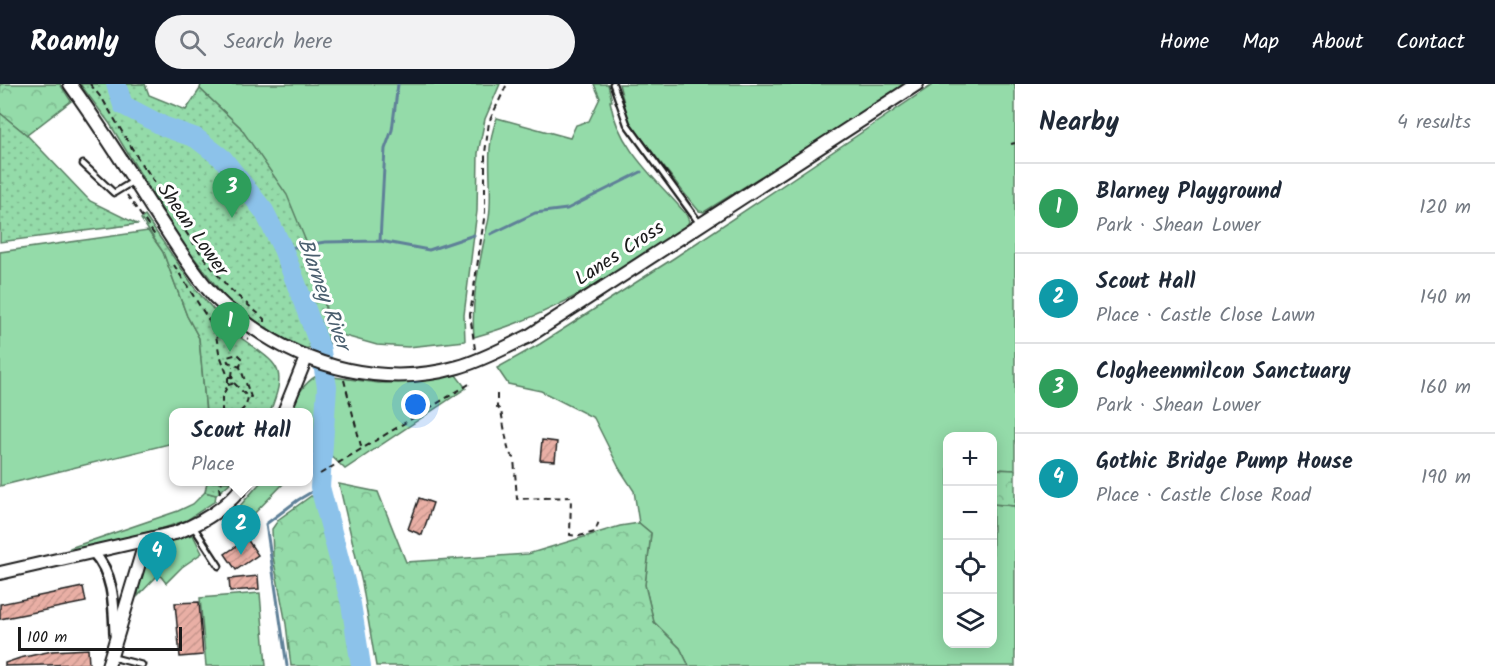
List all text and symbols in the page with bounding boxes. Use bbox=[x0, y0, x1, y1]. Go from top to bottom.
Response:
search box bbox=[155, 15, 575, 69]
text: Roamly bbox=[30, 20, 119, 65]
text: Search here bbox=[224, 25, 332, 60]
icon: search bbox=[176, 26, 209, 59]
text: Home bbox=[1160, 26, 1209, 59]
text: Map bbox=[1242, 26, 1279, 59]
text: About bbox=[1312, 26, 1363, 59]
text: Contact bbox=[1396, 26, 1465, 59]
text: Nearby bbox=[1039, 102, 1119, 144]
text: 4 results bbox=[1397, 107, 1471, 139]
pin: 3 bbox=[212, 168, 252, 218]
text: Blarney Playground bbox=[1096, 175, 1282, 210]
street label: Shean Lower bbox=[148, 177, 237, 284]
text: 1 bbox=[1055, 192, 1062, 224]
text: 120 m bbox=[1419, 192, 1471, 224]
text: Park · Shean Lower bbox=[1096, 210, 1260, 242]
street label: Lanes Cross bbox=[569, 213, 672, 295]
water label: Blarney River bbox=[288, 233, 360, 358]
text: Scout Hall bbox=[1096, 265, 1195, 300]
text: 2 bbox=[1053, 282, 1064, 314]
text: 140 m bbox=[1420, 282, 1471, 314]
text: Place · Castle Close Lawn bbox=[1096, 300, 1315, 332]
pin: 1 bbox=[210, 302, 250, 352]
text: Clogheenmilcon Sanctuary bbox=[1096, 355, 1351, 390]
text: 3 bbox=[1053, 372, 1064, 404]
text: 160 m bbox=[1420, 372, 1471, 404]
your location bbox=[401, 390, 430, 419]
text: Park · Shean Lower bbox=[1096, 390, 1260, 422]
popup bbox=[169, 408, 313, 486]
text: Scout Hall bbox=[191, 414, 291, 449]
map controls bbox=[943, 432, 997, 648]
button: + bbox=[943, 432, 997, 486]
text: Gothic Bridge Pump House bbox=[1096, 445, 1353, 480]
text: Place bbox=[191, 449, 234, 481]
text: 4 bbox=[1053, 462, 1064, 494]
text: 190 m bbox=[1421, 462, 1471, 494]
text: Place · Castle Close Road bbox=[1096, 480, 1311, 512]
button: − bbox=[943, 486, 997, 540]
pin: 2 bbox=[222, 506, 260, 555]
pin: 4 bbox=[138, 532, 176, 582]
button: locate bbox=[943, 540, 997, 594]
button: layers bbox=[943, 594, 997, 648]
scale bar bbox=[18, 624, 182, 652]
text: 100 m bbox=[27, 625, 67, 650]

